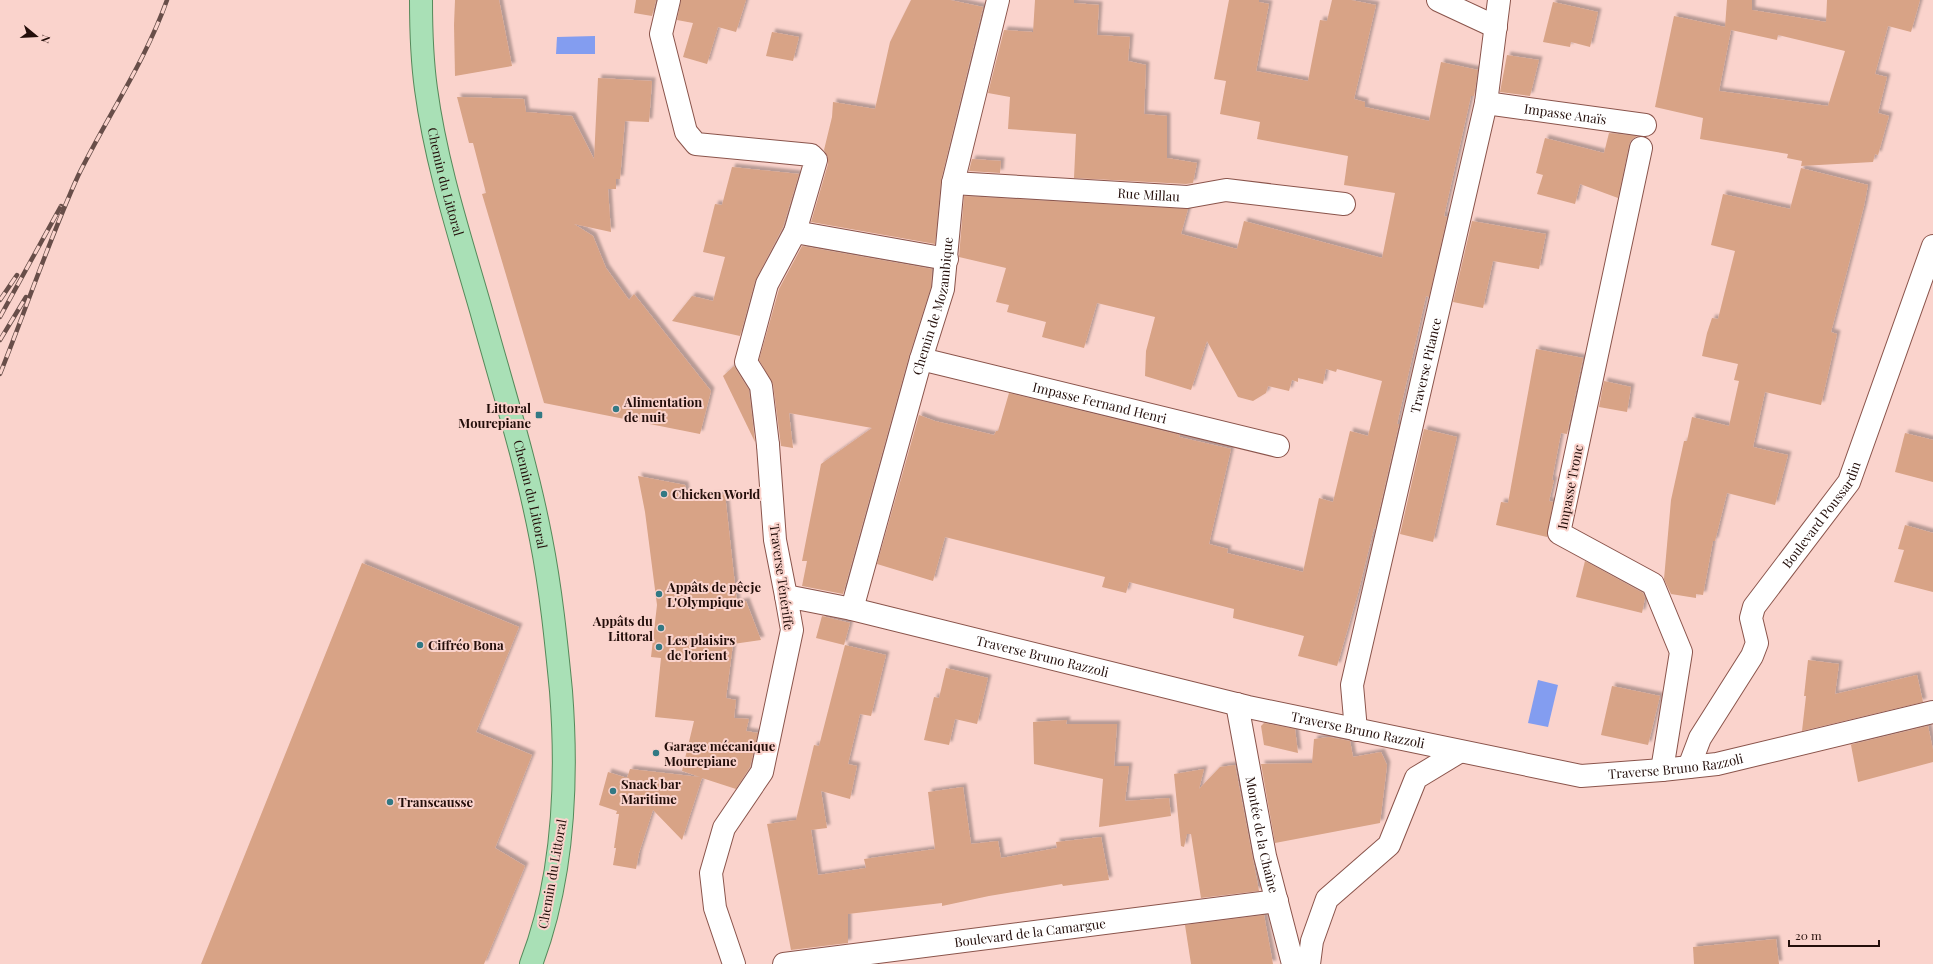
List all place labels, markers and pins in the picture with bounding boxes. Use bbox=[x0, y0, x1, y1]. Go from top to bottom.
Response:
place label: Alimentation de nuit bbox=[623, 393, 702, 425]
place label: Littoral Mourepiane bbox=[458, 399, 531, 431]
marker: Alimentation de nuit bbox=[611, 404, 621, 414]
marker: Littoral Mourepiane bbox=[534, 410, 544, 420]
place label: Chicken World bbox=[672, 485, 761, 502]
marker: Chicken World bbox=[659, 489, 669, 499]
place label: Appâts de pêcje L'Olympique bbox=[666, 578, 761, 610]
marker: Appâts de pêcje L'Olympique bbox=[654, 589, 664, 599]
place label: Appâts du Littoral bbox=[592, 612, 653, 644]
marker: Appâts du Littoral bbox=[656, 623, 666, 633]
place label: Les plaisirs de l'orient bbox=[667, 631, 735, 663]
place label: Ciffréo Bona bbox=[428, 636, 504, 653]
marker: Ciffréo Bona bbox=[415, 640, 425, 650]
marker: Les plaisirs de l'orient bbox=[654, 642, 664, 652]
place label: Garage mécanique Mourepiane bbox=[664, 737, 776, 769]
marker: Garage mécanique Mourepiane bbox=[651, 748, 661, 758]
place label: Snack bar Maritime bbox=[621, 775, 681, 807]
marker: Snack bar Maritime bbox=[608, 786, 618, 796]
place label: Transcausse bbox=[398, 793, 474, 810]
marker: Transcausse bbox=[385, 797, 395, 807]

